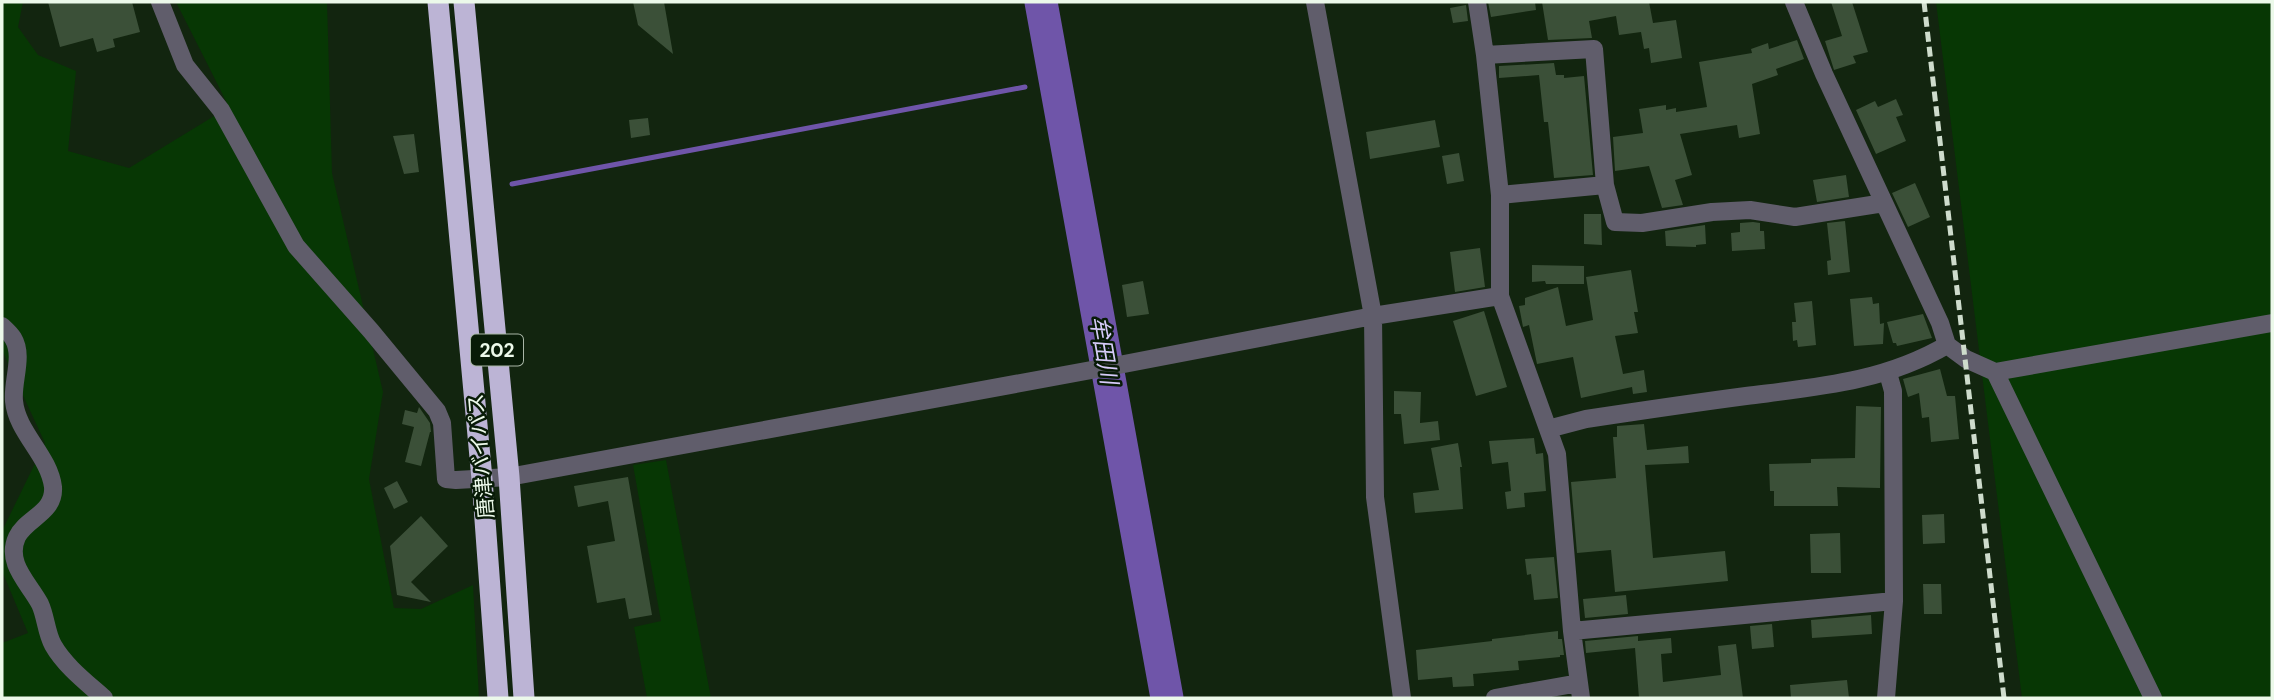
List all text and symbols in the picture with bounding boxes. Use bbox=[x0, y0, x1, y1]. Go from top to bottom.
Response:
water label: 牟田川 bbox=[1083, 313, 1125, 390]
road number: 202 bbox=[471, 334, 523, 366]
street label: 唐津バイパス bbox=[462, 392, 500, 520]

